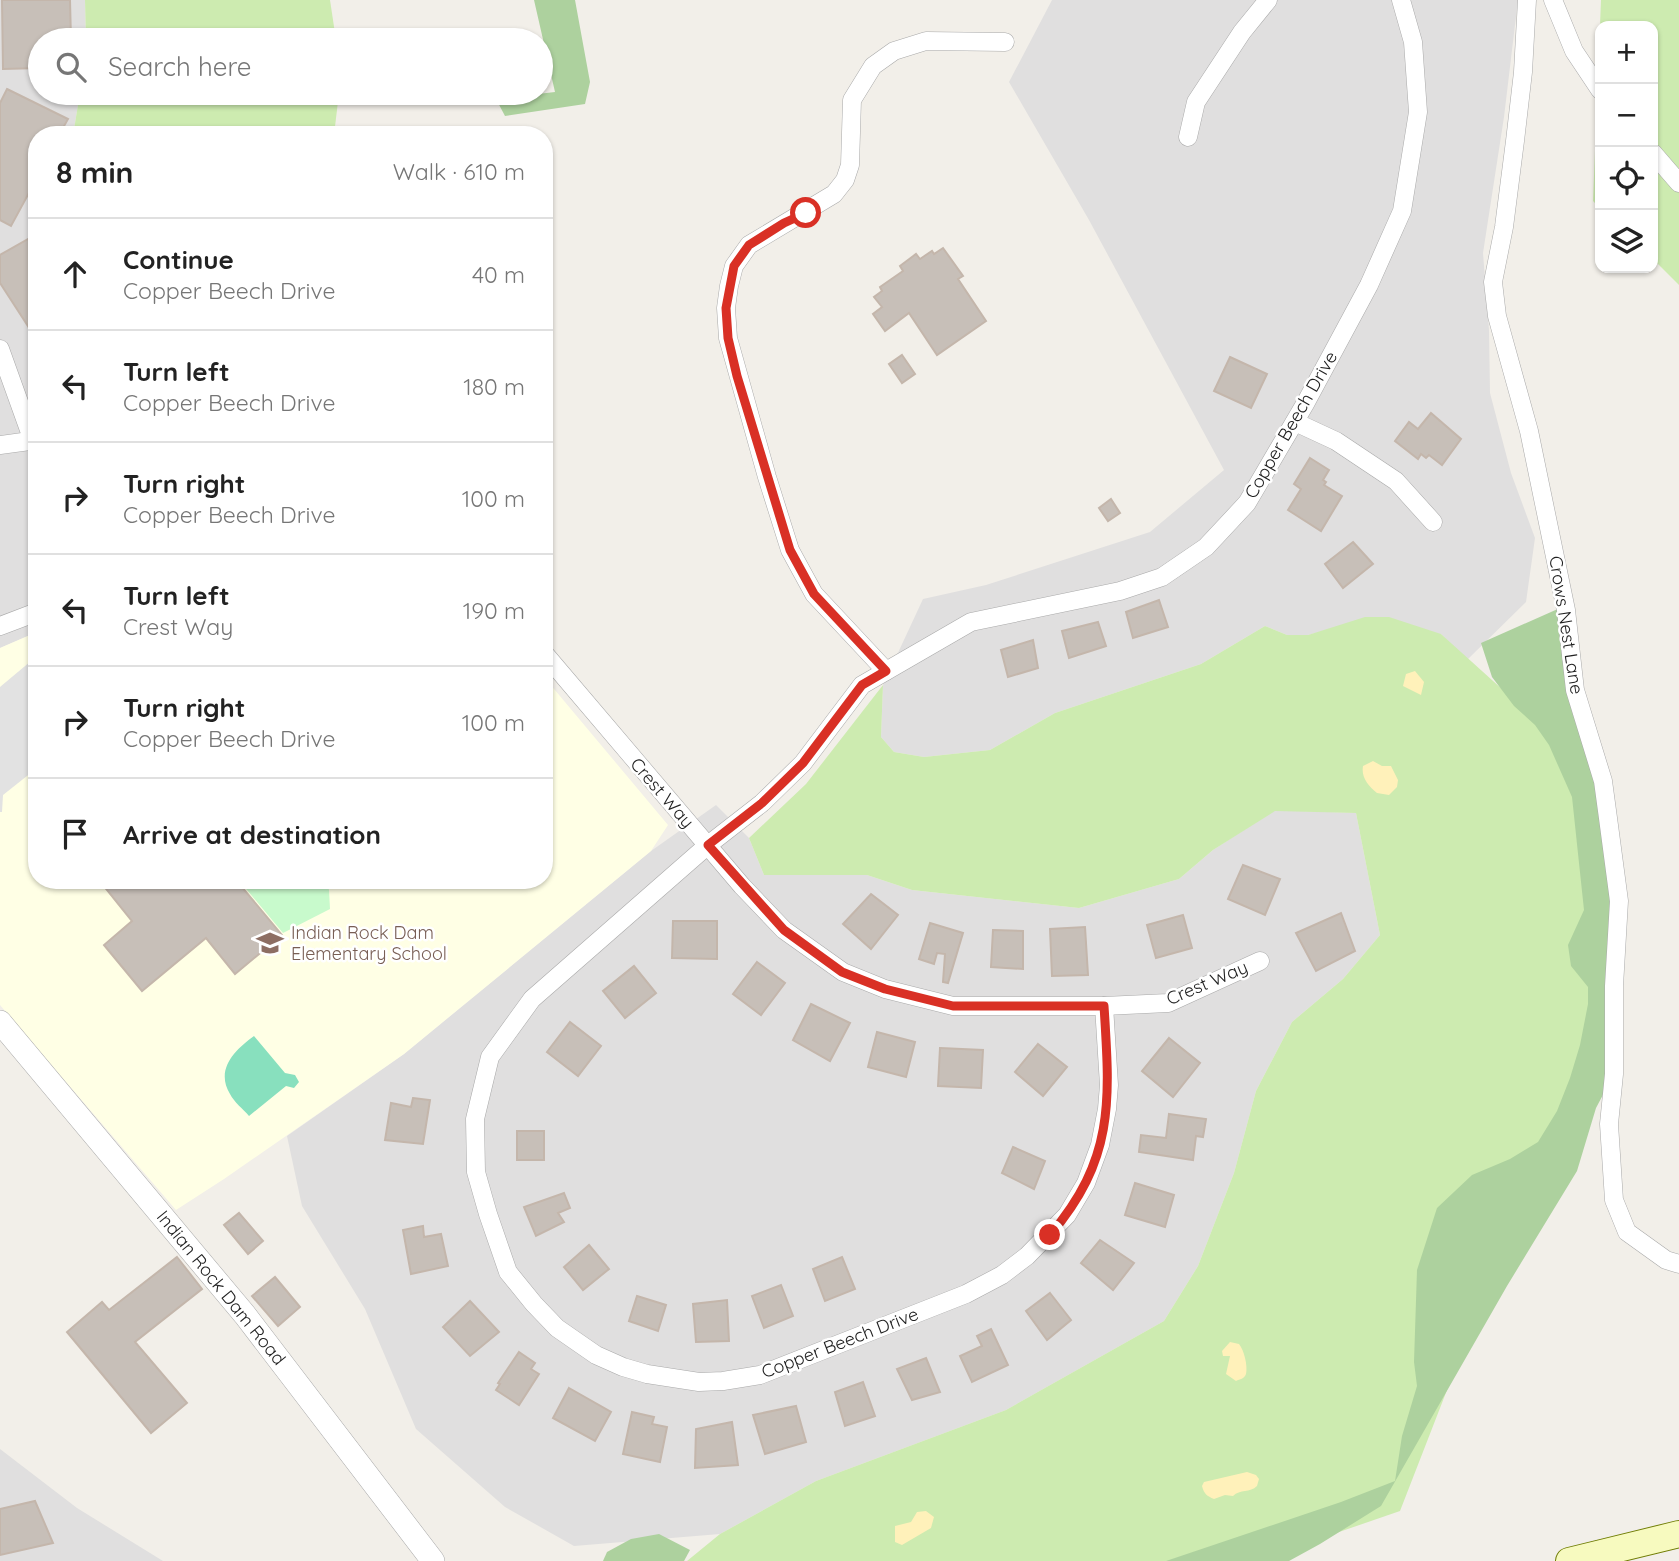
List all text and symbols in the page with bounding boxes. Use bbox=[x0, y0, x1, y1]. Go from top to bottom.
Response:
map controls bbox=[1595, 21, 1658, 273]
button: + bbox=[1595, 21, 1658, 84]
search box bbox=[28, 28, 553, 105]
icon: search bbox=[52, 48, 90, 86]
text: Search here bbox=[108, 50, 252, 83]
button: − bbox=[1595, 84, 1658, 147]
button: locate bbox=[1595, 147, 1658, 210]
text: 8 min bbox=[56, 153, 133, 191]
text: Walk · 610 m bbox=[393, 157, 525, 186]
route start bbox=[790, 197, 821, 228]
button: layers bbox=[1595, 210, 1658, 273]
text: Continue bbox=[123, 243, 234, 276]
icon: ahead bbox=[56, 255, 94, 293]
text: 40 m bbox=[472, 260, 525, 289]
text: Copper Beech Drive bbox=[123, 276, 335, 305]
street label: Copper Beech Drive bbox=[1239, 347, 1342, 503]
text: Turn left bbox=[123, 355, 230, 388]
icon: left bbox=[56, 367, 94, 405]
text: 180 m bbox=[463, 372, 525, 401]
text: Copper Beech Drive bbox=[123, 388, 335, 417]
text: Turn right bbox=[123, 467, 245, 500]
icon: right bbox=[56, 479, 94, 517]
text: 100 m bbox=[462, 484, 525, 513]
text: Copper Beech Drive bbox=[123, 500, 335, 529]
street label: Crows Nest Lane bbox=[1544, 554, 1589, 696]
text: Turn left bbox=[123, 579, 230, 612]
icon: left bbox=[56, 591, 94, 629]
text: 190 m bbox=[463, 596, 525, 625]
text: Crest Way bbox=[123, 612, 233, 641]
text: Turn right bbox=[123, 691, 245, 724]
icon: right bbox=[56, 703, 94, 741]
text: 100 m bbox=[462, 708, 525, 737]
text: Copper Beech Drive bbox=[123, 724, 335, 753]
street label: Crest Way bbox=[625, 753, 699, 833]
icon: arrive bbox=[56, 815, 94, 853]
text: Arrive at destination bbox=[123, 818, 381, 851]
place label: Indian Rock Dam Elementary School bbox=[291, 921, 447, 965]
school or university icon: Indian Rock Dam Elementary School bbox=[255, 928, 285, 958]
street label: Crest Way bbox=[1163, 955, 1251, 1010]
street label: Indian Rock Dam Road bbox=[152, 1206, 291, 1370]
route end bbox=[1034, 1219, 1065, 1250]
street label: Copper Beech Drive bbox=[758, 1302, 922, 1383]

